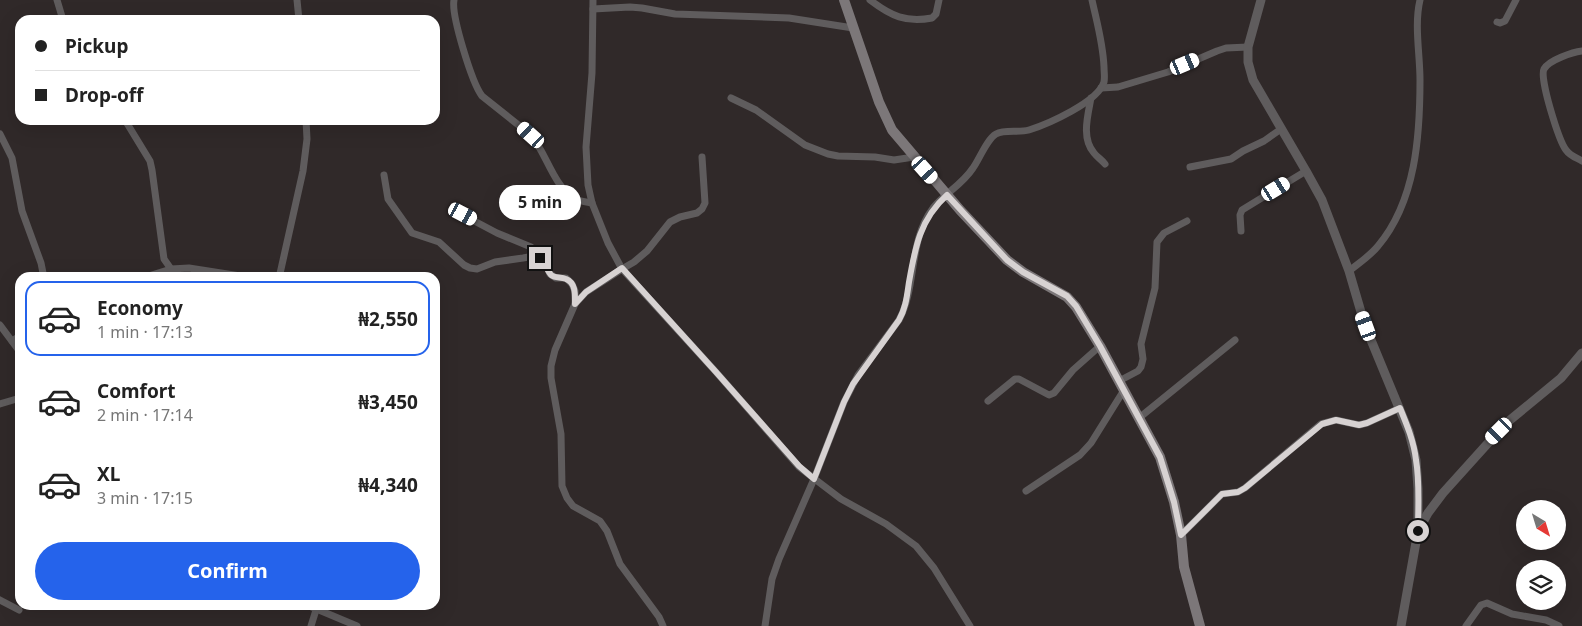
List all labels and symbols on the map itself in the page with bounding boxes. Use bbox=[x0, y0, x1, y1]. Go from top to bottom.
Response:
car bbox=[1168, 51, 1201, 77]
car bbox=[514, 119, 547, 151]
car bbox=[909, 154, 940, 186]
car bbox=[1259, 175, 1292, 203]
callout: 5 min bbox=[499, 186, 581, 220]
car bbox=[446, 200, 479, 228]
route end bbox=[529, 247, 551, 269]
car bbox=[1353, 309, 1378, 343]
car bbox=[1483, 415, 1514, 447]
north arrow bbox=[1516, 500, 1566, 550]
route start bbox=[1407, 520, 1429, 542]

